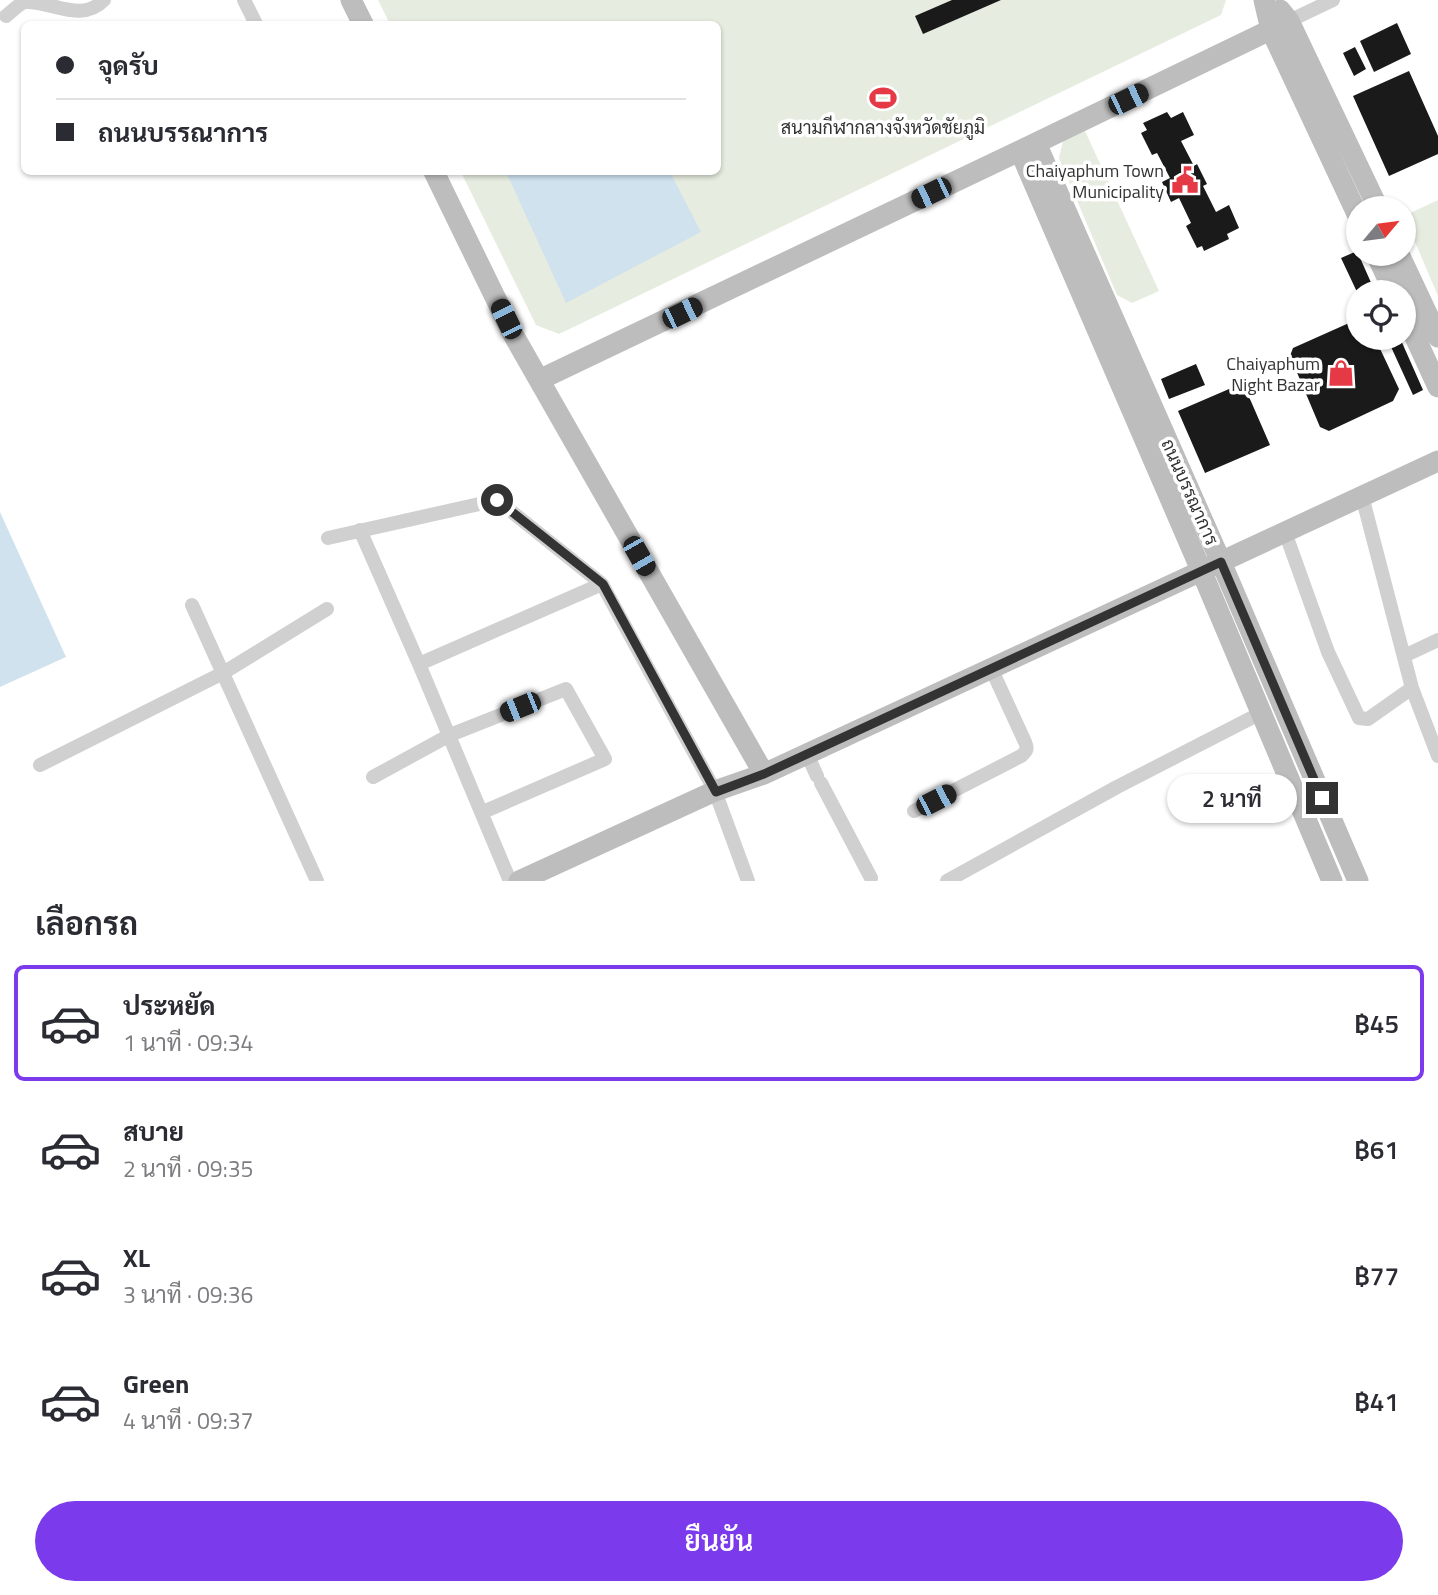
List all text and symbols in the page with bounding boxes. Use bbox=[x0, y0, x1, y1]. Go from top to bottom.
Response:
text: จุดรับ bbox=[98, 46, 159, 85]
car bbox=[1105, 80, 1152, 118]
sports icon: สนามกีฬากลางจังหวัดชัยภูมิ bbox=[868, 83, 898, 113]
text: ถนนบรรณาการ bbox=[98, 113, 268, 152]
place label: สนามกีฬากลางจังหวัดชัยภูมิ bbox=[781, 114, 985, 141]
place label: Chaiyaphum Town Municipality bbox=[1026, 157, 1164, 205]
public building icon: Chaiyaphum Town Municipality bbox=[1170, 165, 1200, 195]
car bbox=[908, 174, 955, 212]
north arrow bbox=[1346, 196, 1416, 266]
map controls bbox=[1346, 196, 1416, 350]
button: locate bbox=[1346, 280, 1416, 350]
car bbox=[659, 294, 706, 332]
car bbox=[488, 296, 525, 342]
place label: Chaiyaphum Night Bazar bbox=[1226, 350, 1320, 398]
shop icon: Chaiyaphum Night Bazar bbox=[1326, 358, 1356, 388]
street label: ถนนบรรณาการ bbox=[1154, 434, 1226, 550]
route start bbox=[481, 484, 513, 516]
car bbox=[620, 533, 659, 579]
car bbox=[497, 689, 544, 725]
callout: 2 นาที bbox=[1168, 774, 1298, 822]
car bbox=[913, 781, 960, 819]
text: 2 นาที bbox=[1202, 781, 1262, 816]
route end bbox=[1306, 782, 1338, 814]
text: เลือกรถ bbox=[35, 899, 138, 947]
text: ประหยัด bbox=[123, 986, 216, 1025]
icon: car bbox=[39, 992, 102, 1055]
text: ฿45 bbox=[1354, 1004, 1399, 1043]
text: 1 นาที · 09:34 bbox=[123, 1025, 253, 1060]
text: สบาย bbox=[123, 1112, 184, 1151]
icon: car bbox=[39, 1118, 102, 1181]
text: ฿61 bbox=[1354, 1130, 1399, 1169]
text: 2 นาที · 09:35 bbox=[123, 1151, 253, 1186]
text: XL bbox=[123, 1238, 150, 1277]
icon: car bbox=[39, 1244, 102, 1307]
text: ฿77 bbox=[1354, 1256, 1399, 1295]
text: 3 นาที · 09:36 bbox=[123, 1277, 253, 1312]
text: Green bbox=[123, 1364, 189, 1403]
icon: car bbox=[39, 1370, 102, 1433]
text: ฿41 bbox=[1354, 1382, 1399, 1421]
text: 4 นาที · 09:37 bbox=[123, 1403, 253, 1438]
button: ยืนยัน bbox=[35, 1501, 1403, 1581]

